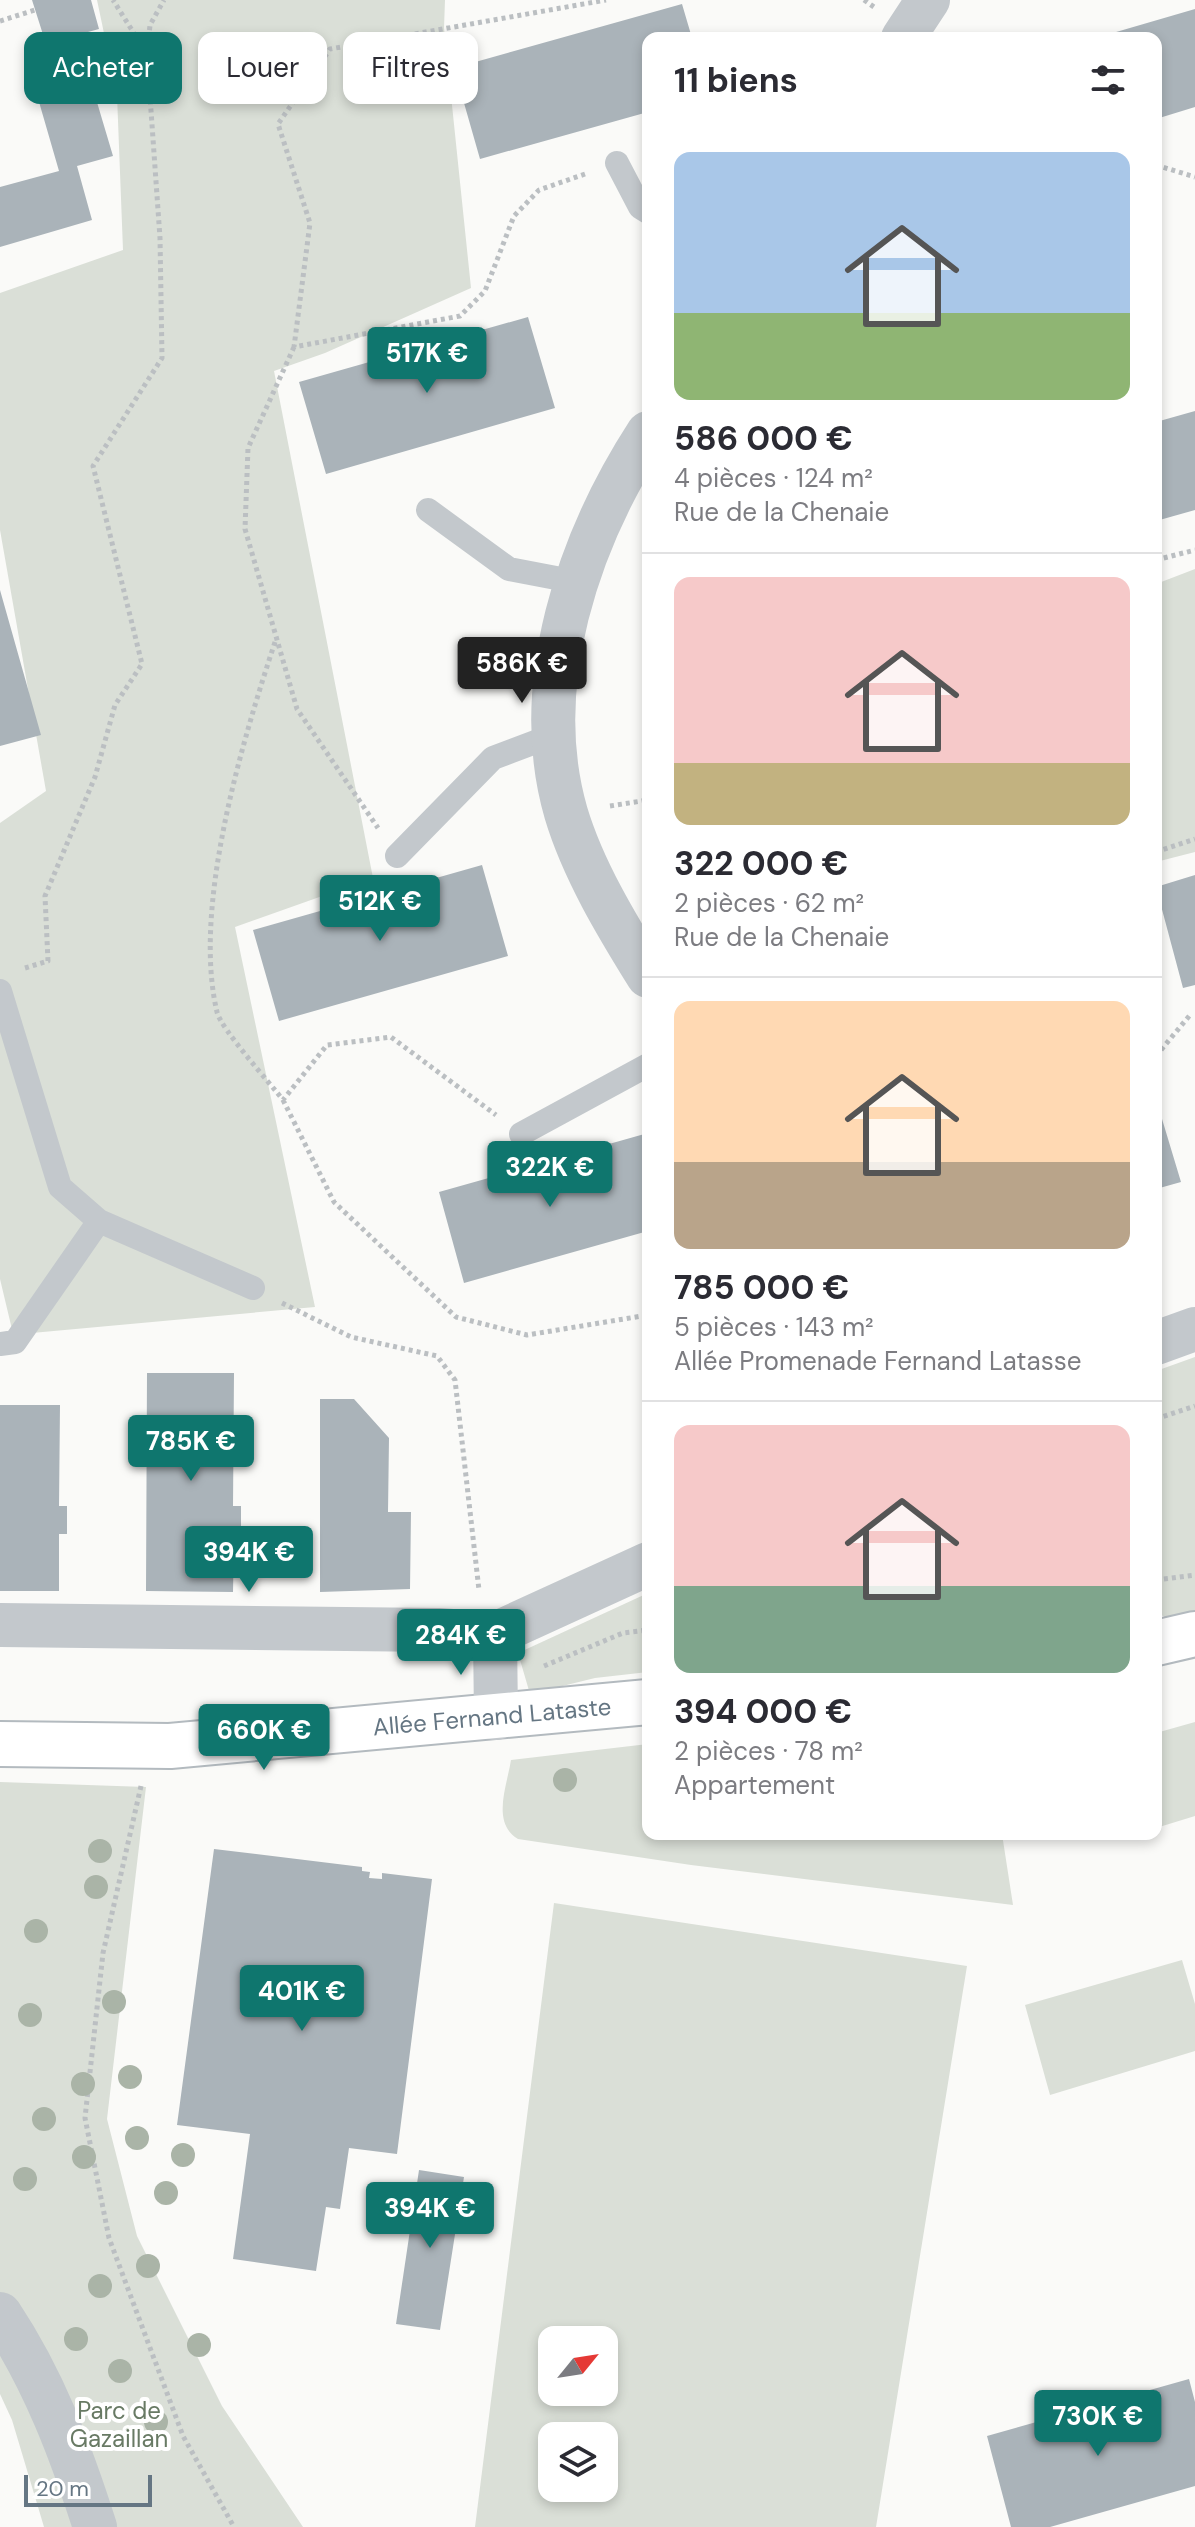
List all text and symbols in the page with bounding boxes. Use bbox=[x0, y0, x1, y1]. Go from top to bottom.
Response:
chip: Acheter bbox=[24, 32, 182, 104]
chip: Louer bbox=[198, 32, 327, 104]
chip: Filtres bbox=[343, 32, 478, 104]
text: 11 biens bbox=[674, 58, 798, 103]
icon: filters bbox=[1086, 58, 1130, 102]
icon: home bbox=[830, 204, 974, 348]
pin: 517K € bbox=[362, 327, 492, 395]
text: 517K € bbox=[385, 336, 469, 370]
text: 586 000 € bbox=[674, 416, 853, 461]
text: 4 pièces · 124 m² bbox=[674, 461, 873, 495]
text: Rue de la Chenaie bbox=[674, 495, 889, 529]
icon: home bbox=[830, 629, 974, 773]
pin: 586K € bbox=[457, 637, 587, 705]
text: 586K € bbox=[476, 646, 568, 680]
text: 322 000 € bbox=[674, 841, 848, 886]
pin: 512K € bbox=[315, 875, 445, 943]
text: 512K € bbox=[338, 884, 422, 918]
text: 2 pièces · 62 m² bbox=[674, 886, 864, 920]
text: Rue de la Chenaie bbox=[674, 920, 889, 954]
icon: home bbox=[830, 1053, 974, 1197]
pin: 322K € bbox=[485, 1141, 615, 1209]
text: 322K € bbox=[505, 1150, 595, 1184]
text: 785 000 € bbox=[674, 1265, 849, 1310]
text: 5 pièces · 143 m² bbox=[674, 1310, 874, 1344]
text: Allée Promenade Fernand Latasse bbox=[674, 1344, 1082, 1378]
pin: 785K € bbox=[126, 1415, 256, 1483]
text: 785K € bbox=[146, 1424, 236, 1458]
icon: home bbox=[830, 1477, 974, 1621]
pin: 394K € bbox=[184, 1526, 314, 1594]
text: 394K € bbox=[203, 1535, 295, 1569]
pin: 284K € bbox=[396, 1609, 526, 1677]
text: 284K € bbox=[415, 1618, 507, 1652]
text: 394 000 € bbox=[674, 1689, 852, 1734]
street label: Allée Fernand Lataste bbox=[371, 1691, 612, 1742]
pin: 660K € bbox=[199, 1704, 329, 1772]
text: 660K € bbox=[217, 1713, 311, 1747]
text: 2 pièces · 78 m² bbox=[674, 1734, 863, 1768]
text: Appartement bbox=[674, 1768, 835, 1802]
pin: 401K € bbox=[237, 1965, 367, 2033]
text: 401K € bbox=[258, 1974, 346, 2008]
pin: 394K € bbox=[365, 2182, 495, 2250]
text: 394K € bbox=[384, 2191, 476, 2225]
north arrow bbox=[538, 2326, 618, 2406]
map controls bbox=[538, 2326, 618, 2502]
pin: 730K € bbox=[1033, 2390, 1163, 2458]
park label: Parc de Gazaillan bbox=[70, 2395, 168, 2454]
text: 730K € bbox=[1052, 2399, 1144, 2433]
button: layers bbox=[538, 2422, 618, 2502]
scale bar bbox=[24, 2471, 152, 2507]
text: 20 m bbox=[36, 2474, 89, 2503]

